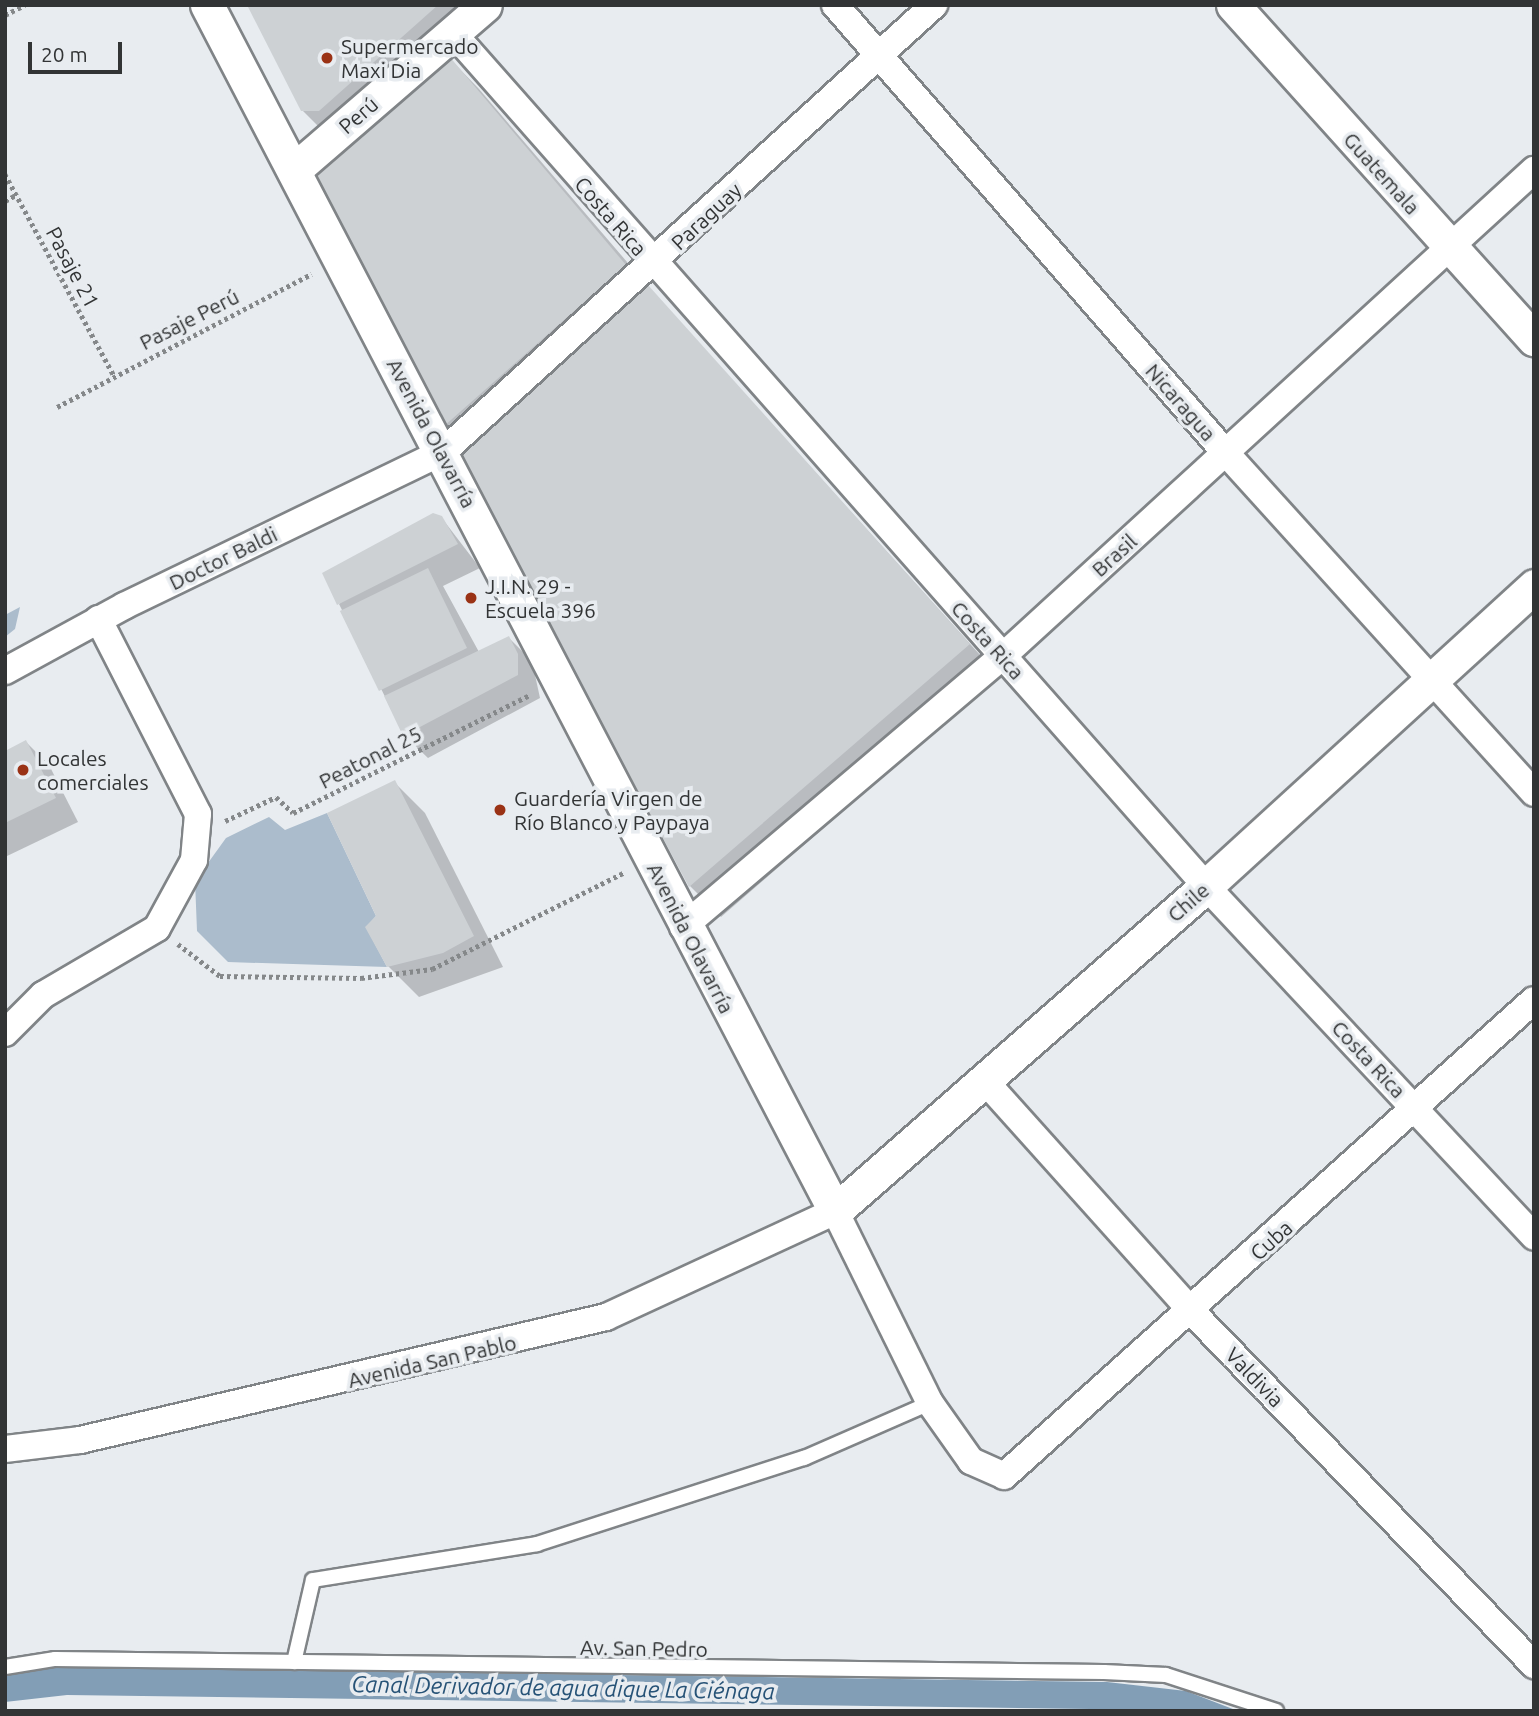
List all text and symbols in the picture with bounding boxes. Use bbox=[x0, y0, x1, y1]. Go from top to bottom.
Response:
scale bar bbox=[32, 28, 126, 72]
place label: Supermercado Maxi Dia bbox=[341, 33, 479, 83]
text: 20 m bbox=[41, 42, 88, 66]
marker: Supermercado Maxi Dia bbox=[319, 50, 335, 66]
street label: Perú bbox=[333, 91, 383, 139]
street label: Guatemala bbox=[1339, 127, 1425, 219]
street label: Costa Rica bbox=[570, 171, 652, 261]
street label: Paraguay bbox=[666, 177, 746, 255]
street label: Pasaje 21 bbox=[41, 222, 105, 312]
street label: Pasaje Perú bbox=[135, 283, 243, 355]
street label: Avenida Olavarría bbox=[382, 354, 482, 512]
street label: Nicaragua bbox=[1141, 358, 1221, 446]
street label: Doctor Baldi bbox=[165, 521, 281, 595]
street label: Brasil bbox=[1086, 528, 1142, 582]
place label: J.I.N. 29 - Escuela 396 bbox=[485, 573, 596, 623]
marker: J.I.N. 29 - Escuela 396 bbox=[463, 590, 479, 606]
street label: Costa Rica bbox=[946, 596, 1030, 684]
street label: Peatonal 25 bbox=[314, 720, 426, 794]
place label: Locales comerciales bbox=[37, 745, 149, 795]
marker: Locales comerciales bbox=[15, 762, 31, 778]
place label: Guardería Virgen de Río Blanco y Paypaya bbox=[514, 785, 710, 835]
marker: Guardería Virgen de Río Blanco y Paypaya bbox=[492, 802, 508, 818]
street label: Avenida Olavarría bbox=[642, 859, 740, 1017]
street label: Chile bbox=[1162, 877, 1214, 927]
street label: Costa Rica bbox=[1327, 1015, 1411, 1103]
street label: Cuba bbox=[1245, 1215, 1297, 1265]
street label: Avenida San Pablo bbox=[345, 1329, 519, 1393]
street label: Valdivia bbox=[1221, 1342, 1289, 1412]
street label: Av. San Pedro bbox=[580, 1634, 708, 1662]
water label: Canal Derivador de agua dique La Ciénaga bbox=[351, 1671, 775, 1705]

